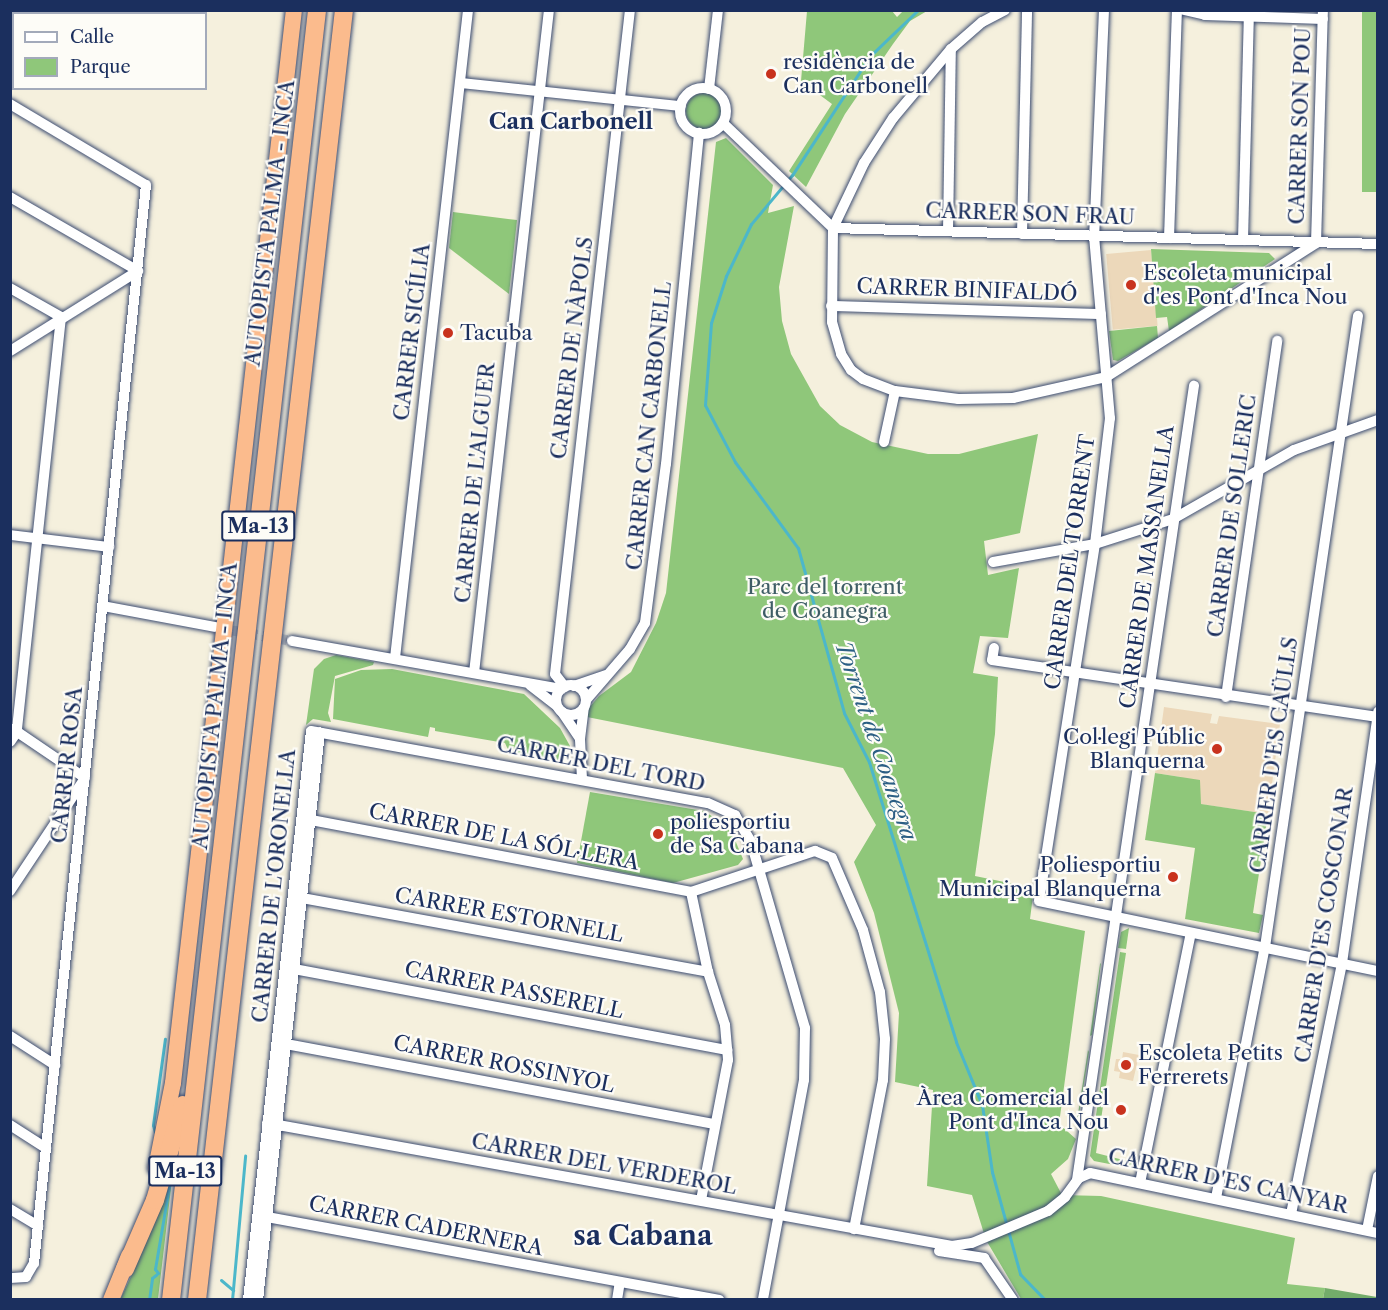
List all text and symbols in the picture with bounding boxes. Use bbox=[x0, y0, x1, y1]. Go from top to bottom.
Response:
legend bbox=[12, 12, 207, 90]
text: Calle bbox=[70, 26, 114, 48]
street label: CARRER SON POU bbox=[1284, 27, 1316, 225]
place label: residència de Can Carbonell bbox=[783, 49, 928, 99]
text: Parque bbox=[70, 56, 131, 78]
marker: residència de Can Carbonell bbox=[764, 67, 778, 81]
street label: AUTOPISTA PALMA - INCA bbox=[240, 78, 300, 368]
district label: Can Carbonell bbox=[489, 109, 653, 135]
street label: CARRER SON FRAU bbox=[924, 198, 1136, 230]
street label: CARRER DE NÀPOLS bbox=[546, 235, 598, 461]
street label: CARRER SICÍLIA bbox=[389, 241, 435, 423]
place label: Escoleta municipal d'es Pont d'Inca Nou bbox=[1143, 260, 1348, 310]
street label: CARRER BINIFALDÓ bbox=[856, 274, 1078, 306]
marker: Escoleta municipal d'es Pont d'Inca Nou bbox=[1124, 278, 1138, 292]
street label: CARRER CAN CARBONELL bbox=[621, 280, 677, 572]
place label: Tacuba bbox=[460, 320, 533, 346]
marker: Tacuba bbox=[441, 326, 455, 340]
street label: CARRER DE L'ALGUER bbox=[450, 361, 500, 605]
street label: CARRER DE SOLLERIC bbox=[1202, 393, 1262, 639]
street label: CARRER DE MASSANELLA bbox=[1115, 423, 1179, 711]
street label: CARRER DEL TORRENT bbox=[1039, 432, 1101, 692]
road number: Ma-13 bbox=[220, 509, 296, 543]
street label: AUTOPISTA PALMA - INCA bbox=[187, 561, 243, 851]
park label: Parc del torrent de Coanegra bbox=[747, 574, 903, 624]
street label: CARRER D'ES CAÜLLS bbox=[1245, 635, 1303, 875]
water label: Torrent de Coanegra bbox=[829, 638, 923, 844]
street label: CARRER ROSA bbox=[46, 685, 88, 845]
place label: Col·legi Públic Blanquerna bbox=[1063, 724, 1205, 774]
street label: CARRER DEL TORD bbox=[494, 731, 708, 797]
marker: Col·legi Públic Blanquerna bbox=[1210, 742, 1224, 756]
street label: CARRER DE L'ORONELLA bbox=[247, 748, 301, 1024]
street label: CARRER D'ES COSCONAR bbox=[1290, 785, 1358, 1065]
street label: CARRER DE LA SÓL·LERA bbox=[366, 798, 642, 876]
place label: poliesportiu de Sa Cabana bbox=[670, 809, 805, 859]
marker: poliesportiu de Sa Cabana bbox=[651, 827, 665, 841]
place label: Poliesportiu Municipal Blanquerna bbox=[939, 852, 1161, 902]
marker: Poliesportiu Municipal Blanquerna bbox=[1166, 870, 1180, 884]
street label: CARRER ESTORNELL bbox=[392, 882, 626, 948]
street label: CARRER PASSERELL bbox=[402, 956, 626, 1024]
street label: CARRER ROSSINYOL bbox=[391, 1030, 617, 1098]
place label: Escoleta Petits Ferrerets bbox=[1138, 1040, 1283, 1090]
marker: Escoleta Petits Ferrerets bbox=[1119, 1058, 1133, 1072]
place label: Àrea Comercial del Pont d'Inca Nou bbox=[916, 1085, 1109, 1135]
marker: Àrea Comercial del Pont d'Inca Nou bbox=[1114, 1103, 1128, 1117]
street label: CARRER DEL VERDEROL bbox=[468, 1128, 740, 1200]
street label: CARRER D'ES CANYAR bbox=[1105, 1143, 1351, 1219]
road number: Ma-13 bbox=[148, 1154, 222, 1188]
street label: CARRER CADERNERA bbox=[306, 1191, 546, 1261]
district label: sa Cabana bbox=[573, 1220, 713, 1252]

